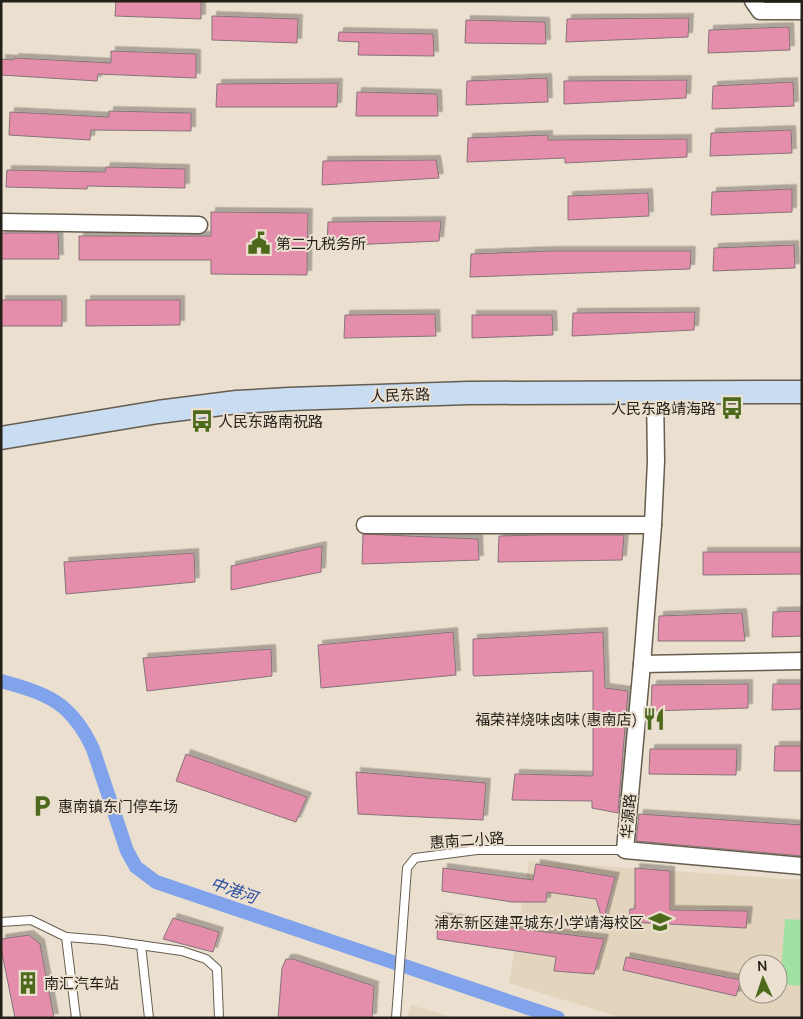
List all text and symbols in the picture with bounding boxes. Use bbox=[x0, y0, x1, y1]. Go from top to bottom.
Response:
public building icon: 第二九税务所 bbox=[246, 230, 272, 256]
place label: 第二九税务所 bbox=[276, 233, 366, 254]
street label: 人民东路 bbox=[370, 383, 430, 407]
bus stop icon: 人民东路靖海路 bbox=[719, 395, 745, 421]
place label: 人民东路靖海路 bbox=[611, 398, 716, 419]
bus stop icon: 人民东路南祝路 bbox=[189, 408, 215, 434]
place label: 人民东路南祝路 bbox=[218, 411, 323, 432]
restaurant icon: 福荣祥烧味卤味(惠南店) bbox=[641, 706, 667, 732]
place label: 福荣祥烧味卤味(惠南店) bbox=[475, 709, 638, 730]
parking icon: 惠南镇东门停车场 bbox=[29, 793, 55, 819]
street label: 华源路 bbox=[616, 793, 640, 839]
place label: 惠南镇东门停车场 bbox=[58, 796, 178, 817]
street label: 惠南二小路 bbox=[429, 827, 505, 853]
water label: 中港河 bbox=[208, 872, 263, 909]
school or university icon: 浦东新区建平城东小学靖海校区 bbox=[647, 909, 673, 935]
place label: 浦东新区建平城东小学靖海校区 bbox=[434, 912, 644, 933]
north arrow bbox=[738, 954, 788, 1004]
text: N bbox=[757, 956, 768, 975]
building icon: 南汇汽车站 bbox=[15, 970, 41, 996]
place label: 南汇汽车站 bbox=[44, 973, 119, 994]

